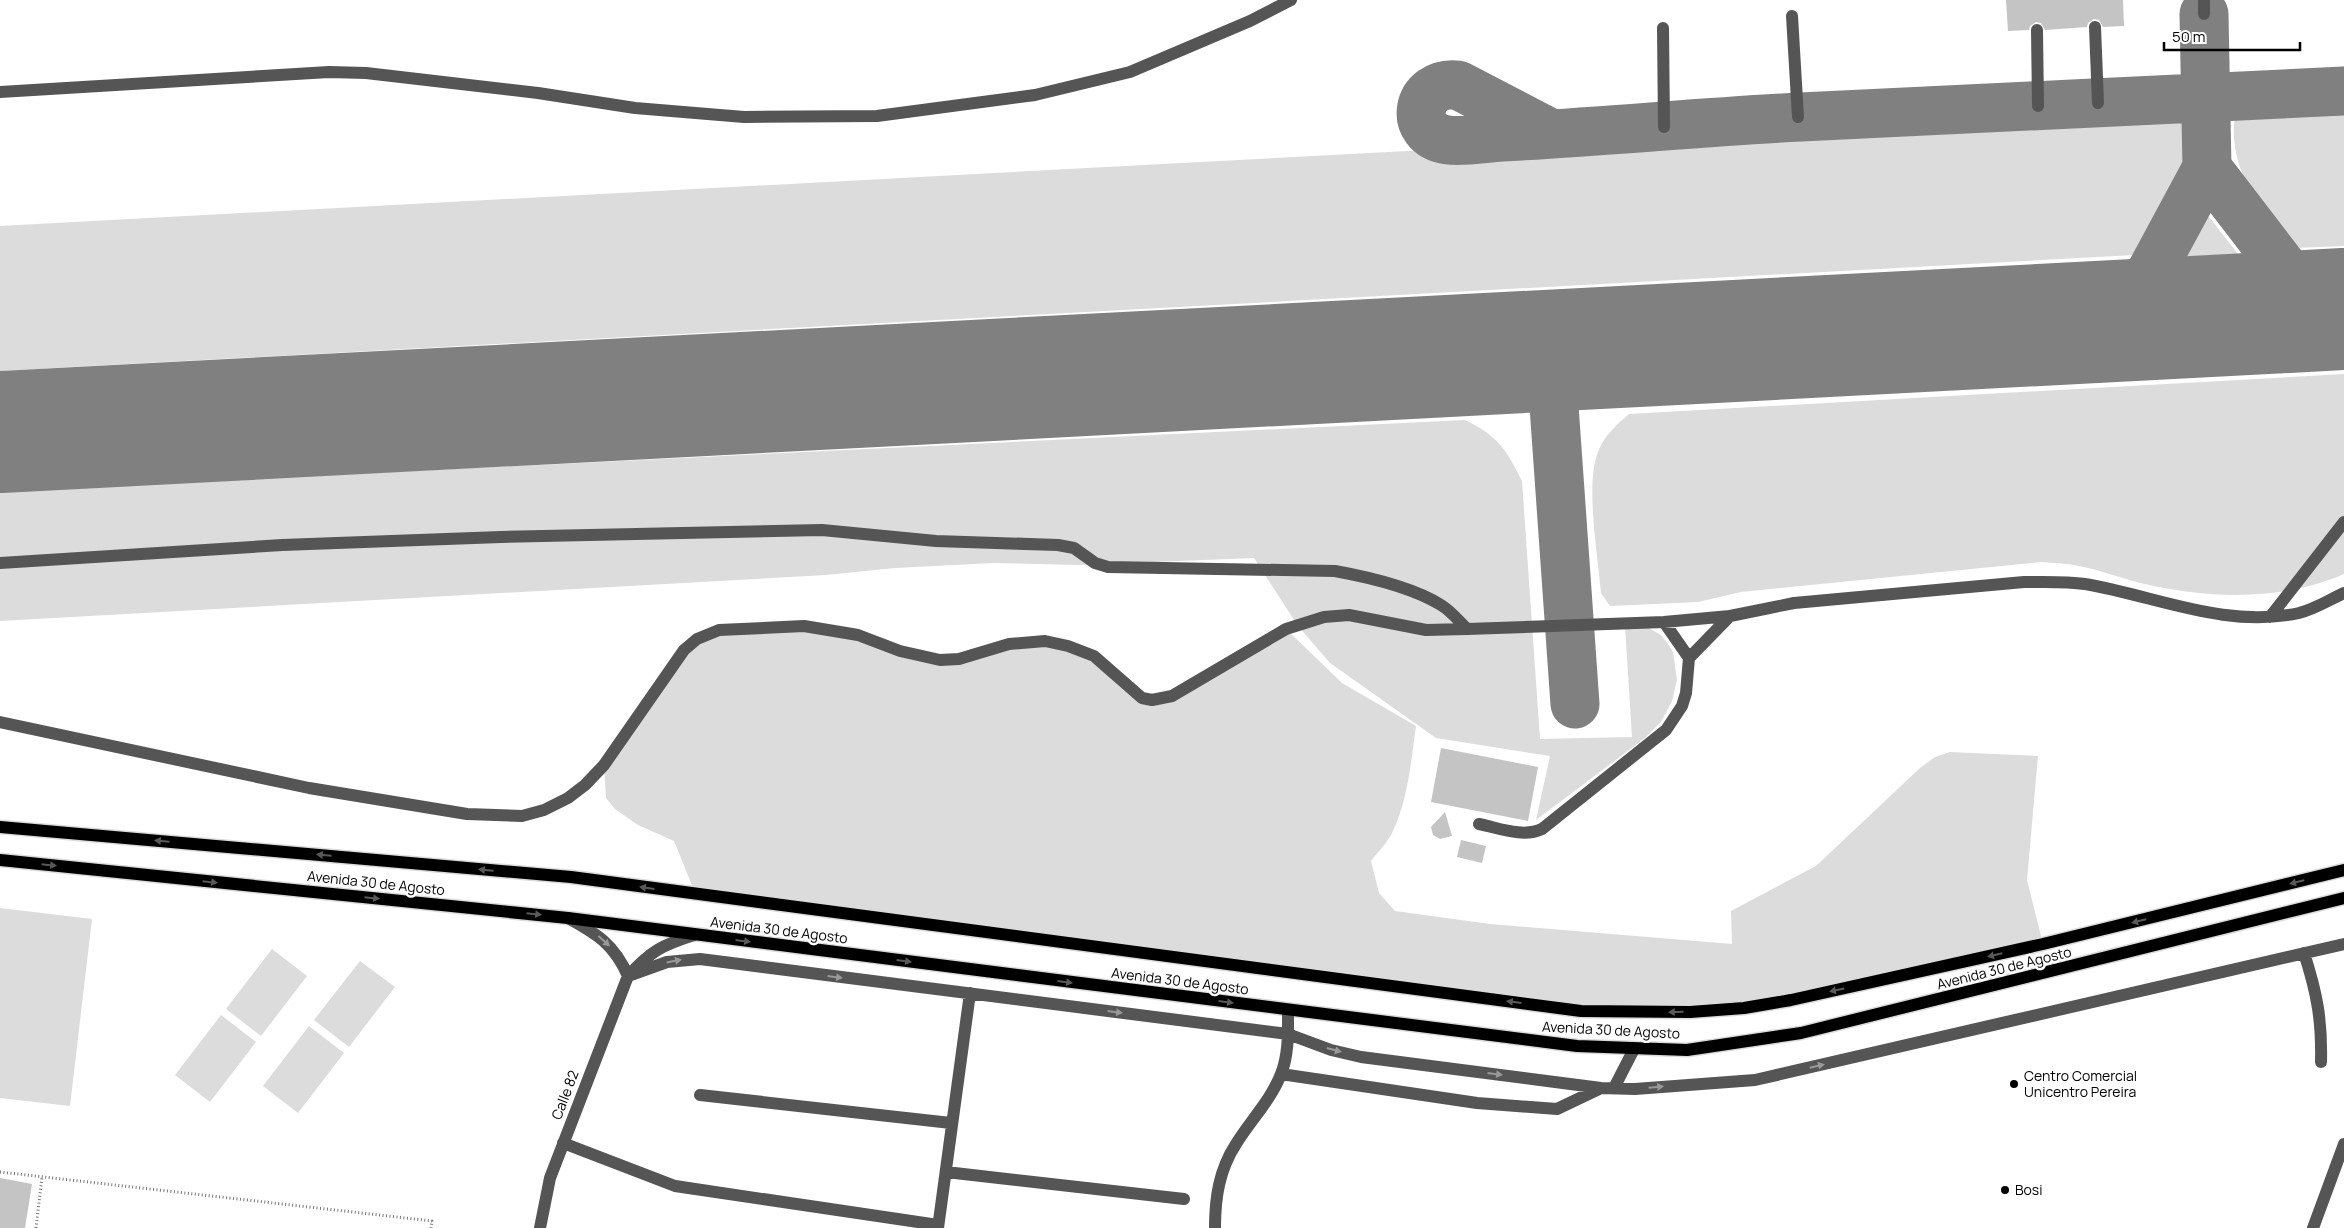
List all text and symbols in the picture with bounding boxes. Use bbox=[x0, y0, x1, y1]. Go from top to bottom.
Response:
scale bar bbox=[2164, 20, 2300, 52]
text: 50 m bbox=[2172, 26, 2206, 47]
one-way arrow bbox=[154, 837, 170, 845]
one-way arrow bbox=[316, 851, 332, 859]
one-way arrow bbox=[41, 861, 57, 869]
street label: Avenida 30 de Agosto bbox=[306, 866, 446, 899]
one-way arrow bbox=[478, 866, 494, 874]
one-way arrow bbox=[202, 878, 218, 886]
one-way arrow bbox=[2289, 878, 2304, 886]
one-way arrow bbox=[639, 884, 655, 892]
one-way arrow bbox=[364, 894, 380, 902]
one-way arrow bbox=[526, 910, 542, 918]
street label: Avenida 30 de Agosto bbox=[709, 912, 849, 947]
one-way arrow bbox=[2131, 917, 2146, 925]
one-way arrow bbox=[598, 935, 610, 947]
one-way arrow bbox=[735, 937, 751, 945]
street label: Avenida 30 de Agosto bbox=[1935, 942, 2073, 993]
one-way arrow bbox=[1988, 951, 2003, 959]
one-way arrow bbox=[666, 957, 682, 965]
one-way arrow bbox=[896, 957, 912, 965]
street label: Avenida 30 de Agosto bbox=[1110, 963, 1250, 998]
one-way arrow bbox=[828, 973, 844, 981]
one-way arrow bbox=[1057, 978, 1073, 986]
one-way arrow bbox=[1829, 986, 1844, 994]
one-way arrow bbox=[1218, 998, 1234, 1006]
one-way arrow bbox=[1506, 998, 1522, 1006]
one-way arrow bbox=[1108, 1008, 1124, 1016]
one-way arrow bbox=[1668, 1008, 1684, 1016]
street label: Avenida 30 de Agosto bbox=[1541, 1016, 1681, 1043]
one-way arrow bbox=[1327, 1047, 1342, 1055]
one-way arrow bbox=[1809, 1061, 1825, 1069]
place label: Centro Comercial Unicentro Pereira bbox=[2024, 1066, 2137, 1101]
street label: Calle 82 bbox=[546, 1067, 583, 1122]
one-way arrow bbox=[1487, 1070, 1503, 1078]
marker: Centro Comercial Unicentro Pereira bbox=[2008, 1078, 2020, 1090]
one-way arrow bbox=[1648, 1083, 1664, 1091]
place label: Bosi bbox=[2015, 1180, 2042, 1199]
marker: Bosi bbox=[1999, 1184, 2011, 1196]

